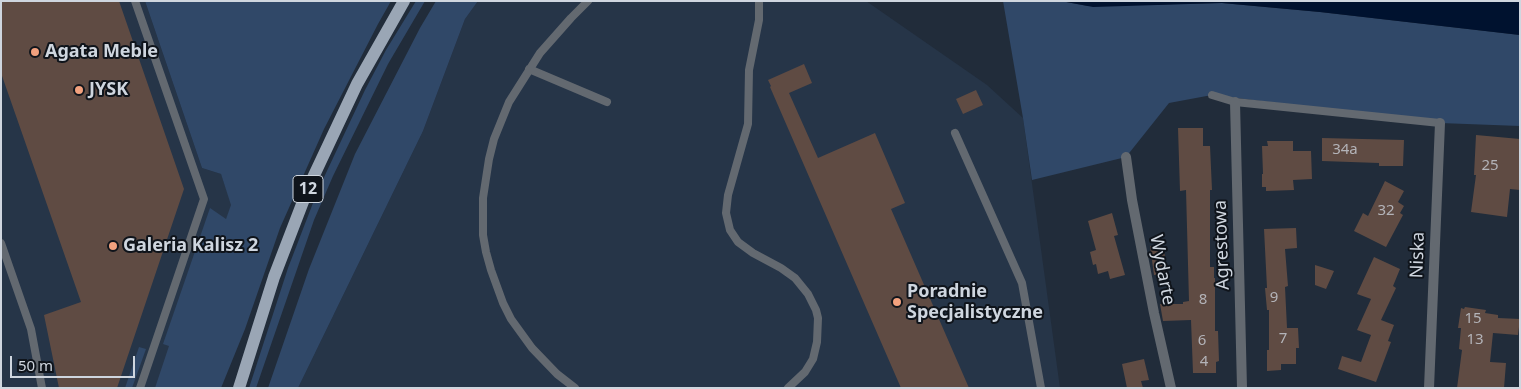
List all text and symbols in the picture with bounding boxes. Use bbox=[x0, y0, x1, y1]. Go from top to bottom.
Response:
place label: Agata Meble bbox=[45, 41, 158, 63]
marker: Agata Meble bbox=[29, 46, 41, 58]
place label: JYSK bbox=[89, 79, 128, 101]
marker: JYSK bbox=[73, 84, 85, 96]
house number: 34a bbox=[1332, 141, 1358, 159]
house number: 25 bbox=[1481, 157, 1499, 175]
road number: 12 bbox=[293, 175, 323, 202]
street label: Agrestowa bbox=[1210, 200, 1234, 290]
house number: 32 bbox=[1377, 202, 1395, 220]
street label: Niska bbox=[1406, 231, 1430, 279]
street label: Wydarte bbox=[1145, 233, 1179, 307]
place label: Galeria Kalisz 2 bbox=[123, 235, 258, 257]
marker: Galeria Kalisz 2 bbox=[107, 240, 119, 252]
place label: Poradnie Specjalistyczne bbox=[907, 281, 1043, 324]
house number: 9 bbox=[1270, 289, 1278, 307]
house number: 8 bbox=[1199, 291, 1207, 309]
marker: Poradnie Specjalistyczne bbox=[891, 296, 903, 308]
house number: 15 bbox=[1464, 310, 1482, 328]
house number: 7 bbox=[1279, 330, 1287, 348]
house number: 13 bbox=[1466, 331, 1484, 349]
house number: 6 bbox=[1198, 332, 1206, 350]
scale bar bbox=[12, 346, 138, 378]
house number: 4 bbox=[1200, 353, 1208, 371]
text: 50 m bbox=[18, 355, 53, 375]

